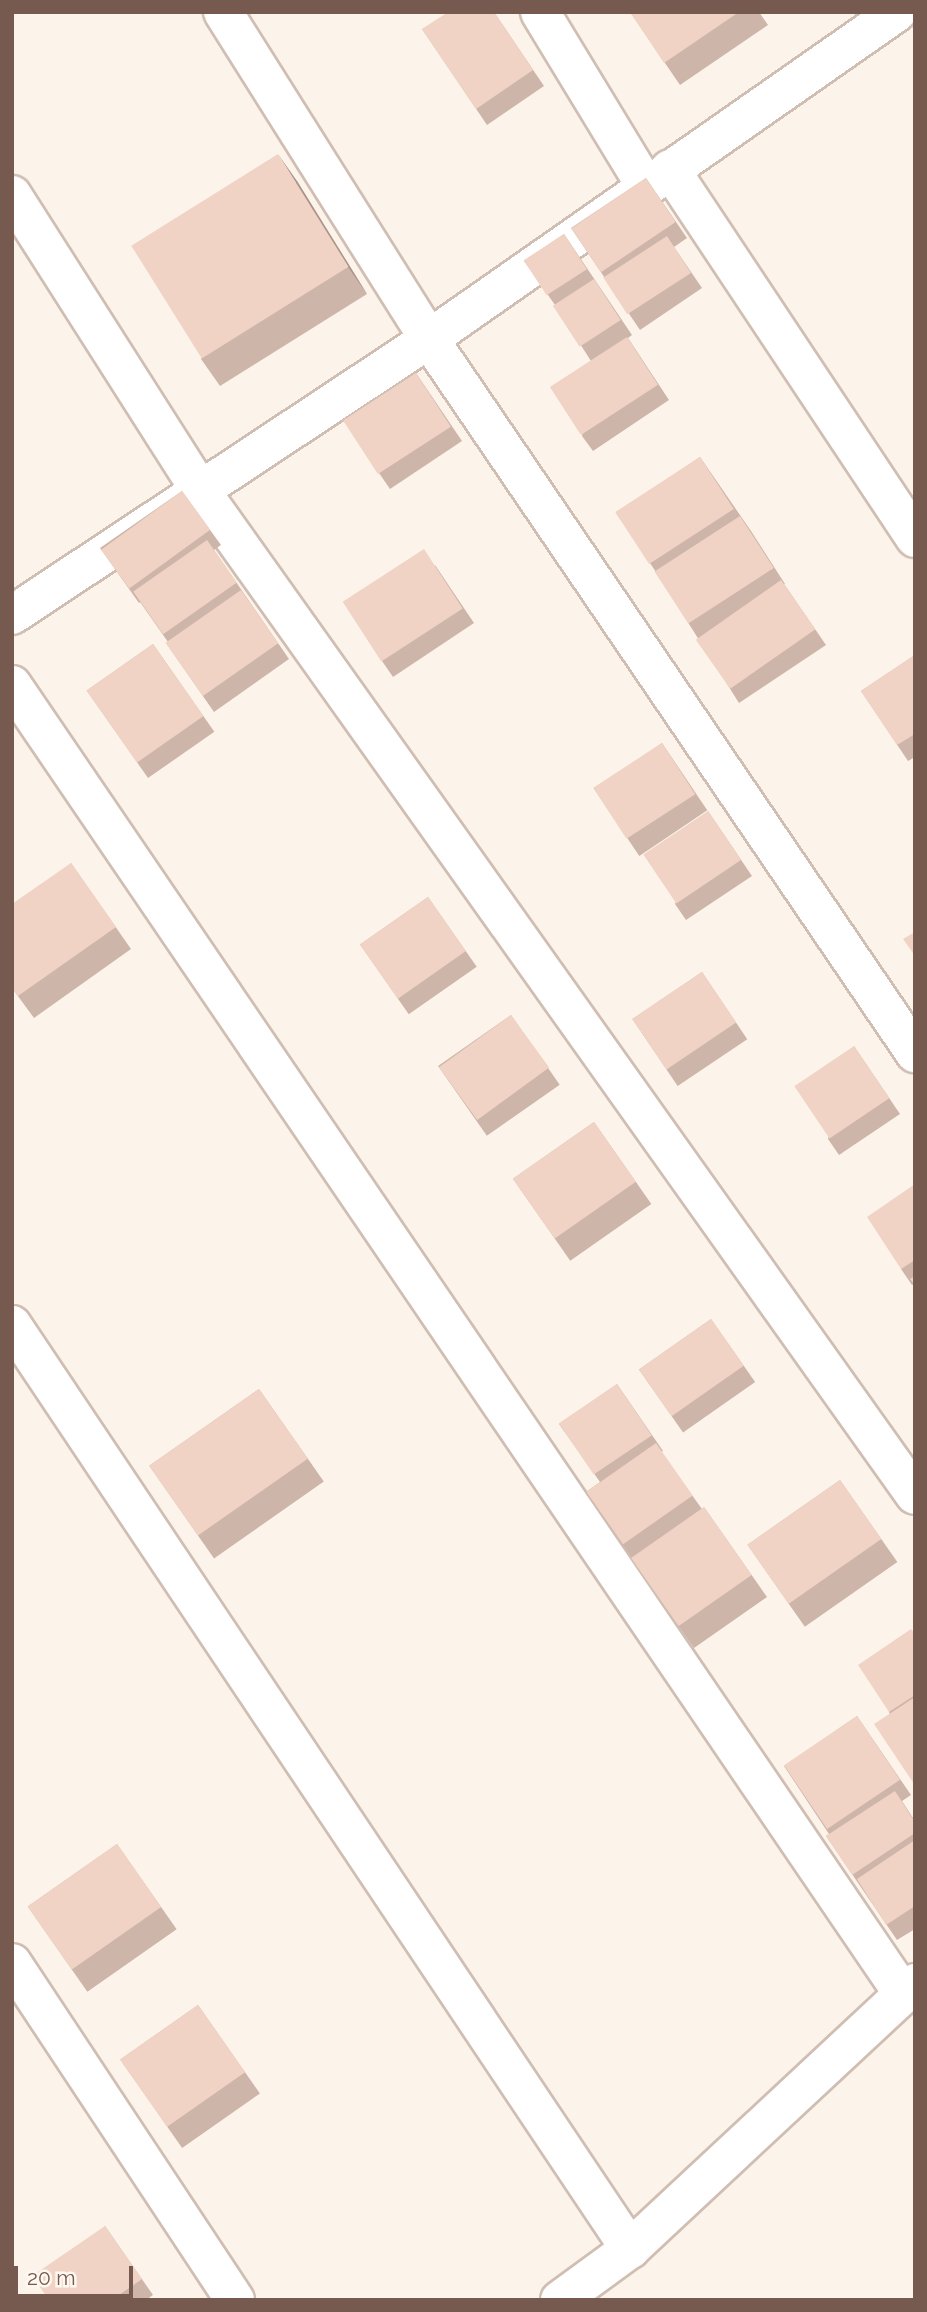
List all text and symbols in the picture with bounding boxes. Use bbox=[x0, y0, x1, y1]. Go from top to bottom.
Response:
scale bar bbox=[18, 2252, 136, 2296]
text: 20 m bbox=[27, 2265, 75, 2290]

